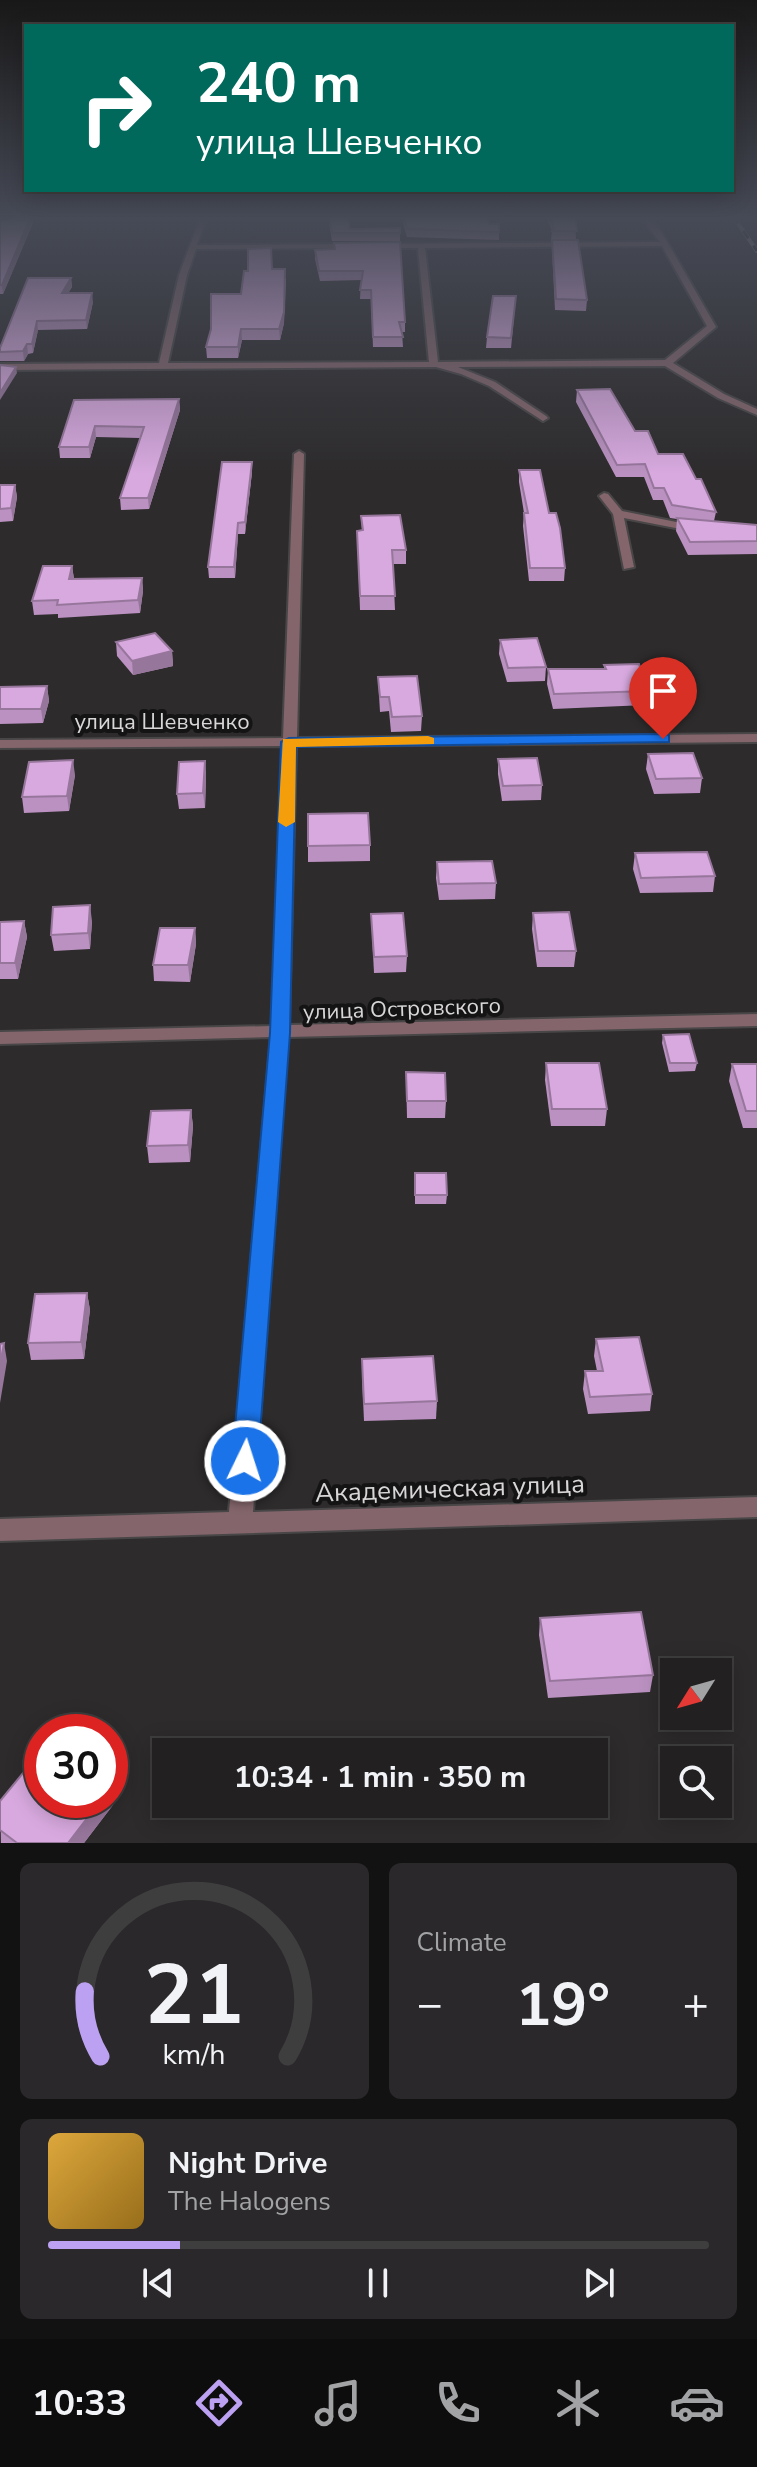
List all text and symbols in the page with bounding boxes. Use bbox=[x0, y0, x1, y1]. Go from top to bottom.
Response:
text: 240 m bbox=[196, 45, 361, 122]
icon: right bbox=[64, 56, 168, 160]
text: улица Шевченко bbox=[196, 118, 483, 167]
pin bbox=[629, 657, 697, 739]
icon: arrive bbox=[641, 669, 685, 713]
street label: улица Шевченко bbox=[74, 707, 250, 737]
street label: улица Островского bbox=[303, 991, 502, 1027]
position arrow bbox=[203, 1419, 287, 1503]
street label: Академическая улица bbox=[314, 1466, 586, 1511]
north arrow bbox=[660, 1658, 732, 1730]
map controls bbox=[660, 1658, 732, 1818]
speed limit sign: 30 bbox=[24, 1714, 128, 1818]
button: search bbox=[660, 1746, 732, 1818]
text: 10:34 · 1 min · 350 m bbox=[234, 1757, 526, 1798]
text: Climate bbox=[417, 1925, 507, 1960]
text: 21 bbox=[144, 1939, 244, 2052]
text: 19° bbox=[515, 1964, 610, 2046]
text: − bbox=[417, 1975, 443, 2035]
text: + bbox=[683, 1975, 709, 2035]
text: km/h bbox=[163, 2035, 226, 2074]
text: Night Drive bbox=[168, 2143, 327, 2184]
text: The Halogens bbox=[168, 2184, 331, 2219]
icon: previous bbox=[136, 2261, 180, 2305]
icon: pause bbox=[356, 2261, 400, 2305]
icon: next bbox=[577, 2261, 621, 2305]
icon: directions bbox=[191, 2375, 247, 2431]
icon: music bbox=[310, 2375, 366, 2431]
icon: phone bbox=[430, 2375, 486, 2431]
icon: climate bbox=[550, 2375, 606, 2431]
icon: car bbox=[669, 2375, 725, 2431]
text: 10:33 bbox=[32, 2379, 127, 2428]

